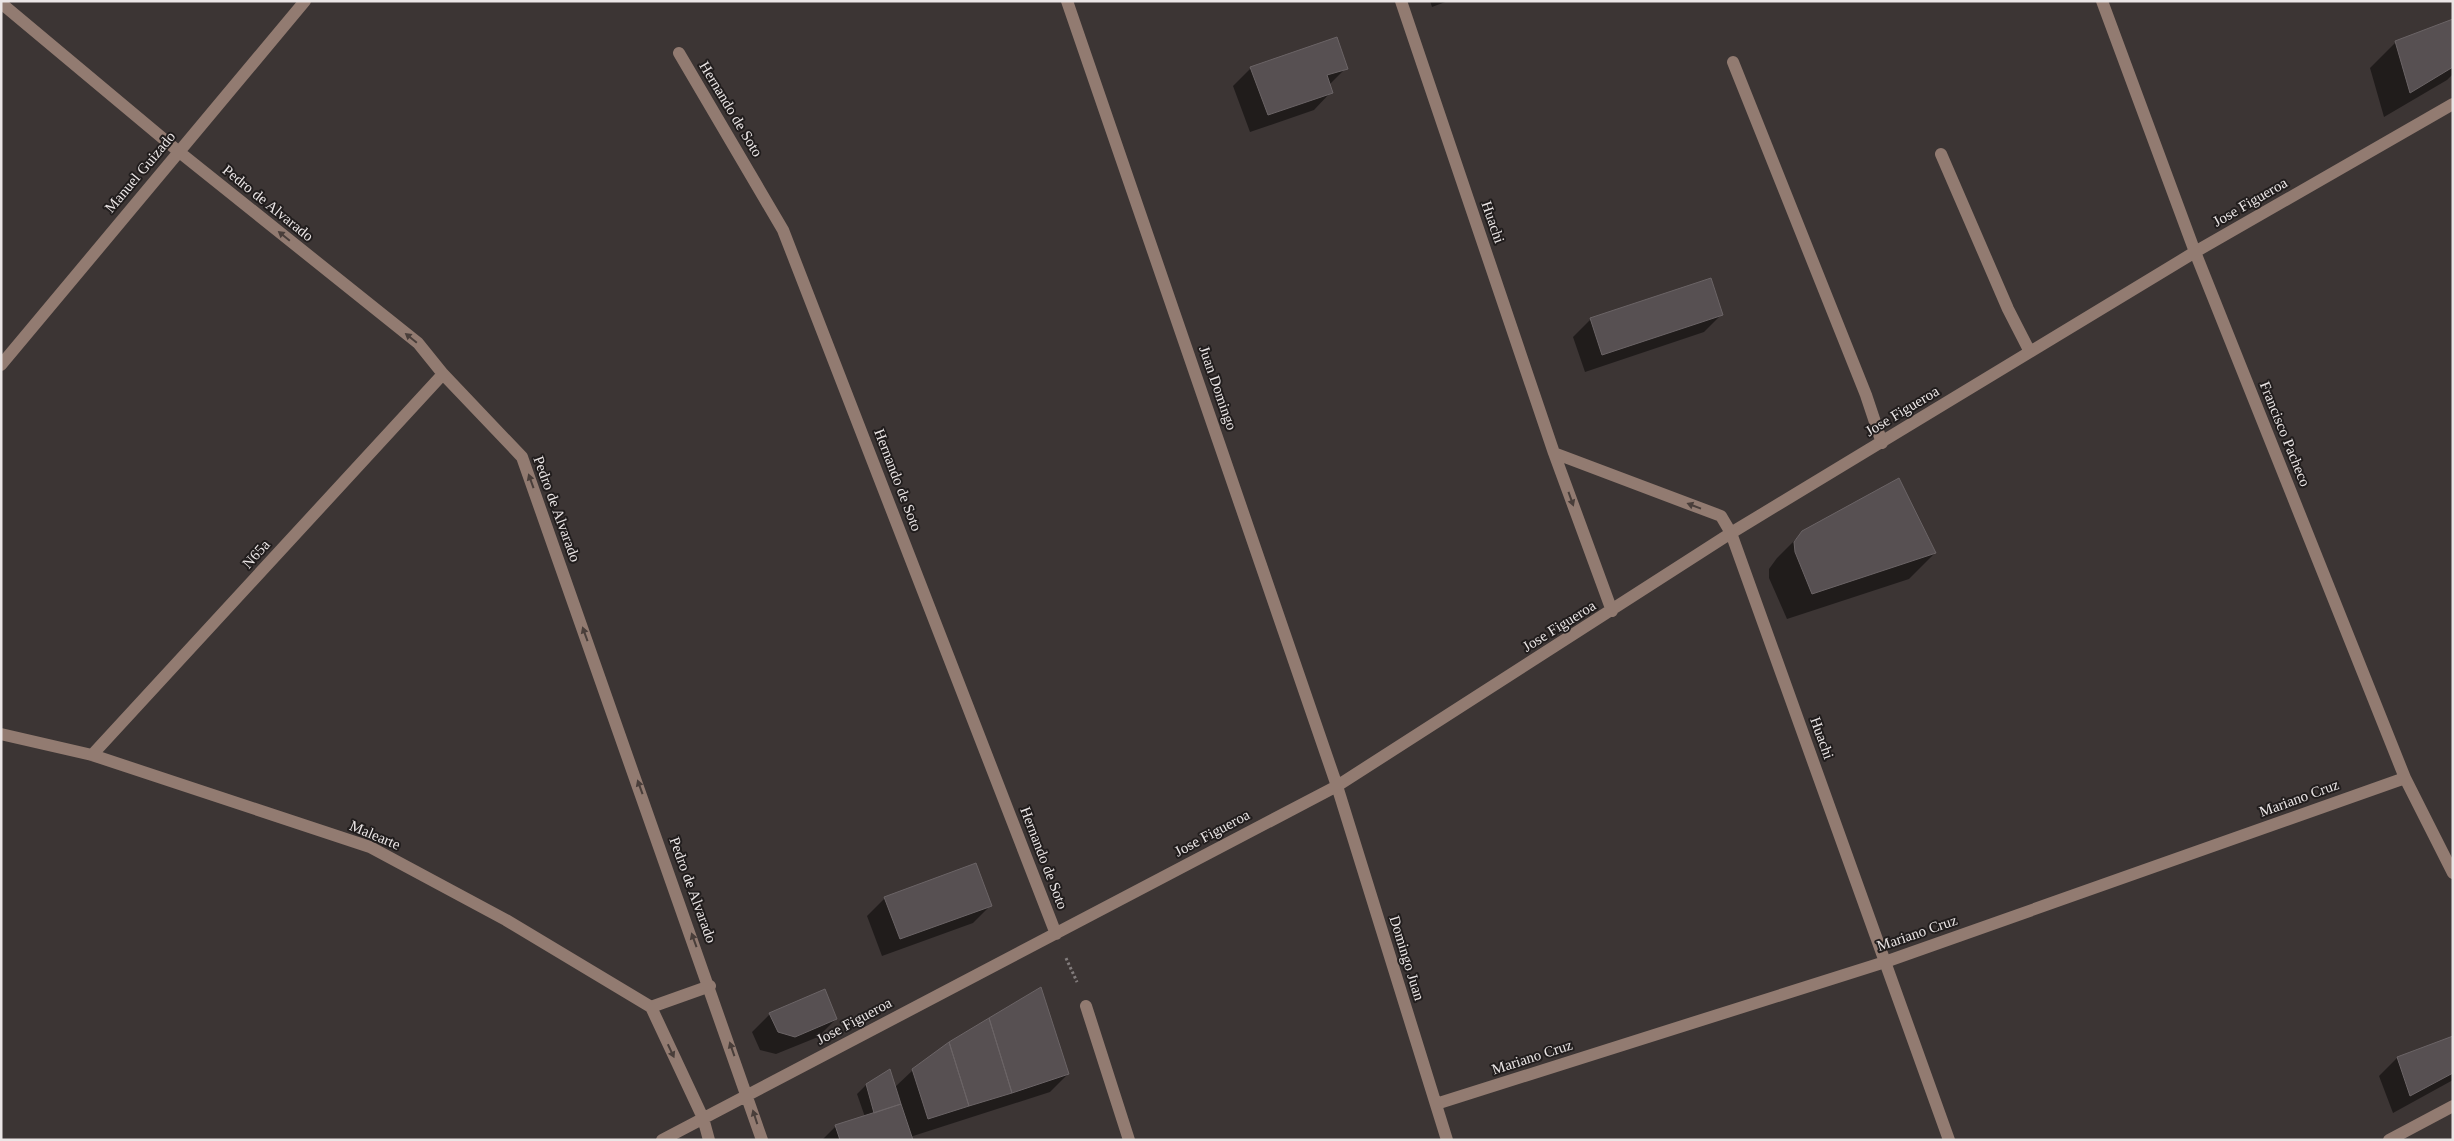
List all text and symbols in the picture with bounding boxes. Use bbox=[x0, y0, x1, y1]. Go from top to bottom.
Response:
street label: Hernando de Soto bbox=[696, 58, 766, 160]
street label: Manuel Guizado bbox=[102, 128, 178, 216]
street label: Pedro de Alvarado bbox=[220, 162, 316, 244]
street label: Jose Figueroa bbox=[2210, 174, 2290, 230]
street label: Huachi bbox=[1478, 199, 1508, 245]
one-way arrow bbox=[278, 231, 291, 242]
one-way arrow bbox=[405, 332, 418, 343]
street label: Juan Domingo bbox=[1196, 344, 1240, 432]
street label: Francisco Pacheco bbox=[2257, 379, 2313, 489]
street label: Jose Figueroa bbox=[1862, 383, 1942, 439]
street label: Hernando de Soto bbox=[871, 427, 925, 533]
street label: Pedro de Alvarado bbox=[530, 454, 584, 564]
one-way arrow bbox=[527, 473, 535, 488]
one-way arrow bbox=[1568, 491, 1575, 506]
one-way arrow bbox=[1686, 502, 1701, 510]
street label: N65a bbox=[239, 536, 273, 571]
street label: Jose Figueroa bbox=[1520, 597, 1599, 655]
one-way arrow bbox=[581, 626, 589, 641]
street label: Huachi bbox=[1807, 715, 1837, 761]
street label: Mariano Cruz bbox=[2257, 776, 2341, 820]
one-way arrow bbox=[636, 780, 643, 795]
street label: Hernando de Soto bbox=[1017, 805, 1071, 911]
street label: Jose Figueroa bbox=[1172, 806, 1253, 860]
street label: Malearte bbox=[347, 817, 403, 853]
street label: Pedro de Alvarado bbox=[666, 835, 720, 945]
street label: Mariano Cruz bbox=[1875, 912, 1960, 954]
street label: Domingo Juan bbox=[1386, 914, 1428, 1003]
one-way arrow bbox=[690, 933, 697, 948]
street label: Jose Figueroa bbox=[814, 994, 895, 1048]
street label: Mariano Cruz bbox=[1490, 1036, 1575, 1078]
one-way arrow bbox=[728, 1041, 736, 1056]
one-way arrow bbox=[668, 1044, 676, 1058]
one-way arrow bbox=[751, 1110, 759, 1125]

